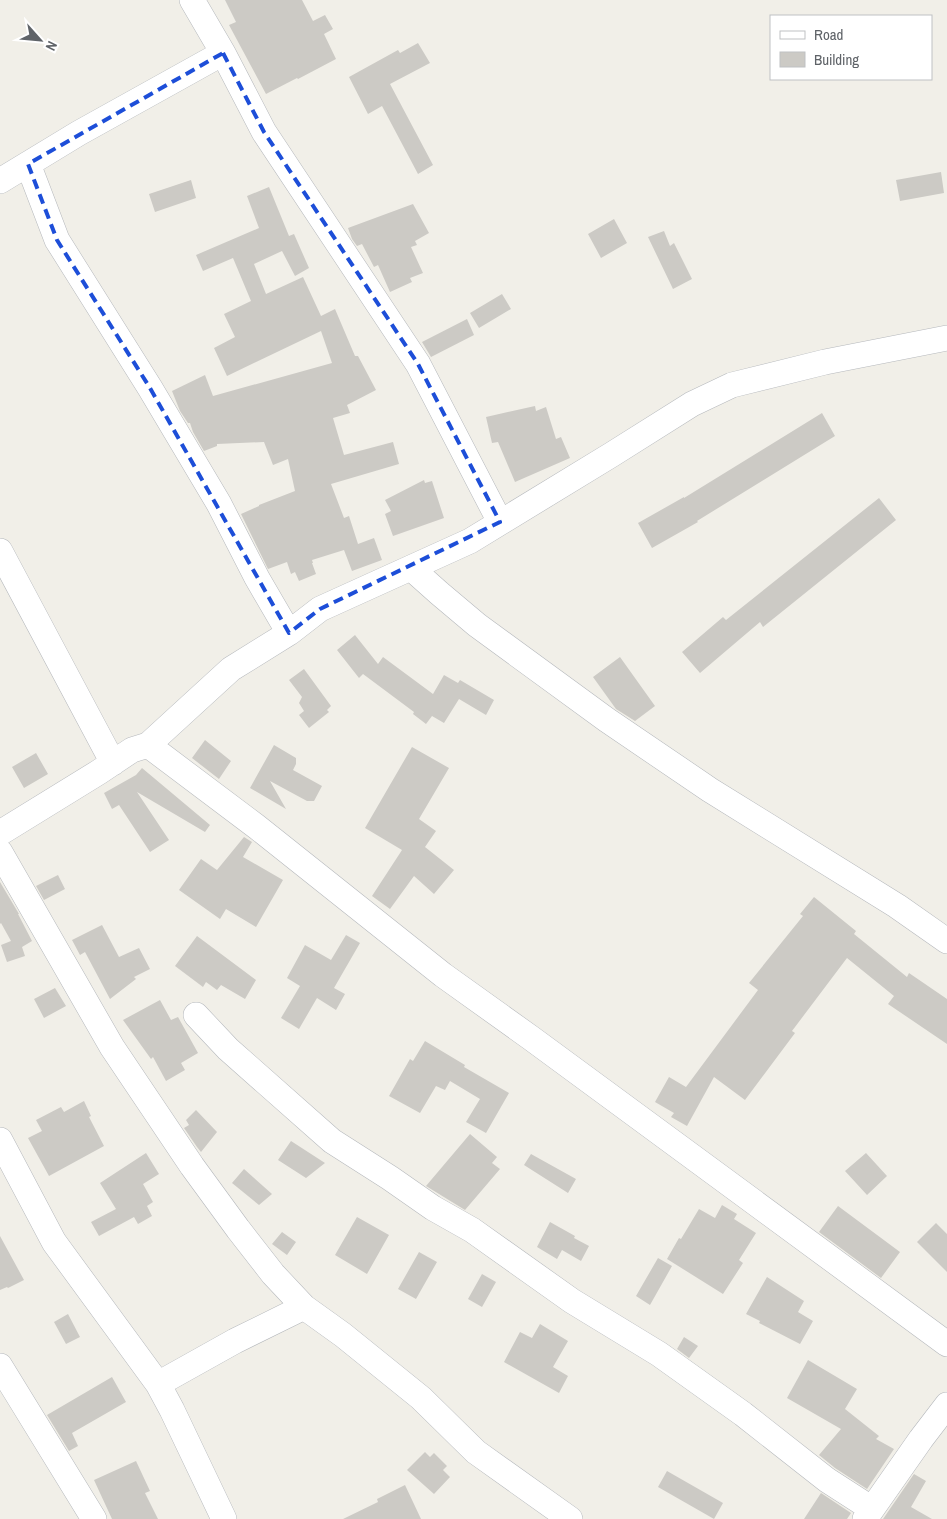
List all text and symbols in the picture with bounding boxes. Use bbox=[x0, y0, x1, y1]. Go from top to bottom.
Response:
north arrow bbox=[15, 15, 65, 65]
legend bbox=[770, 15, 932, 80]
text: Road bbox=[814, 24, 843, 45]
text: N bbox=[42, 38, 61, 54]
text: Building bbox=[814, 49, 859, 70]

